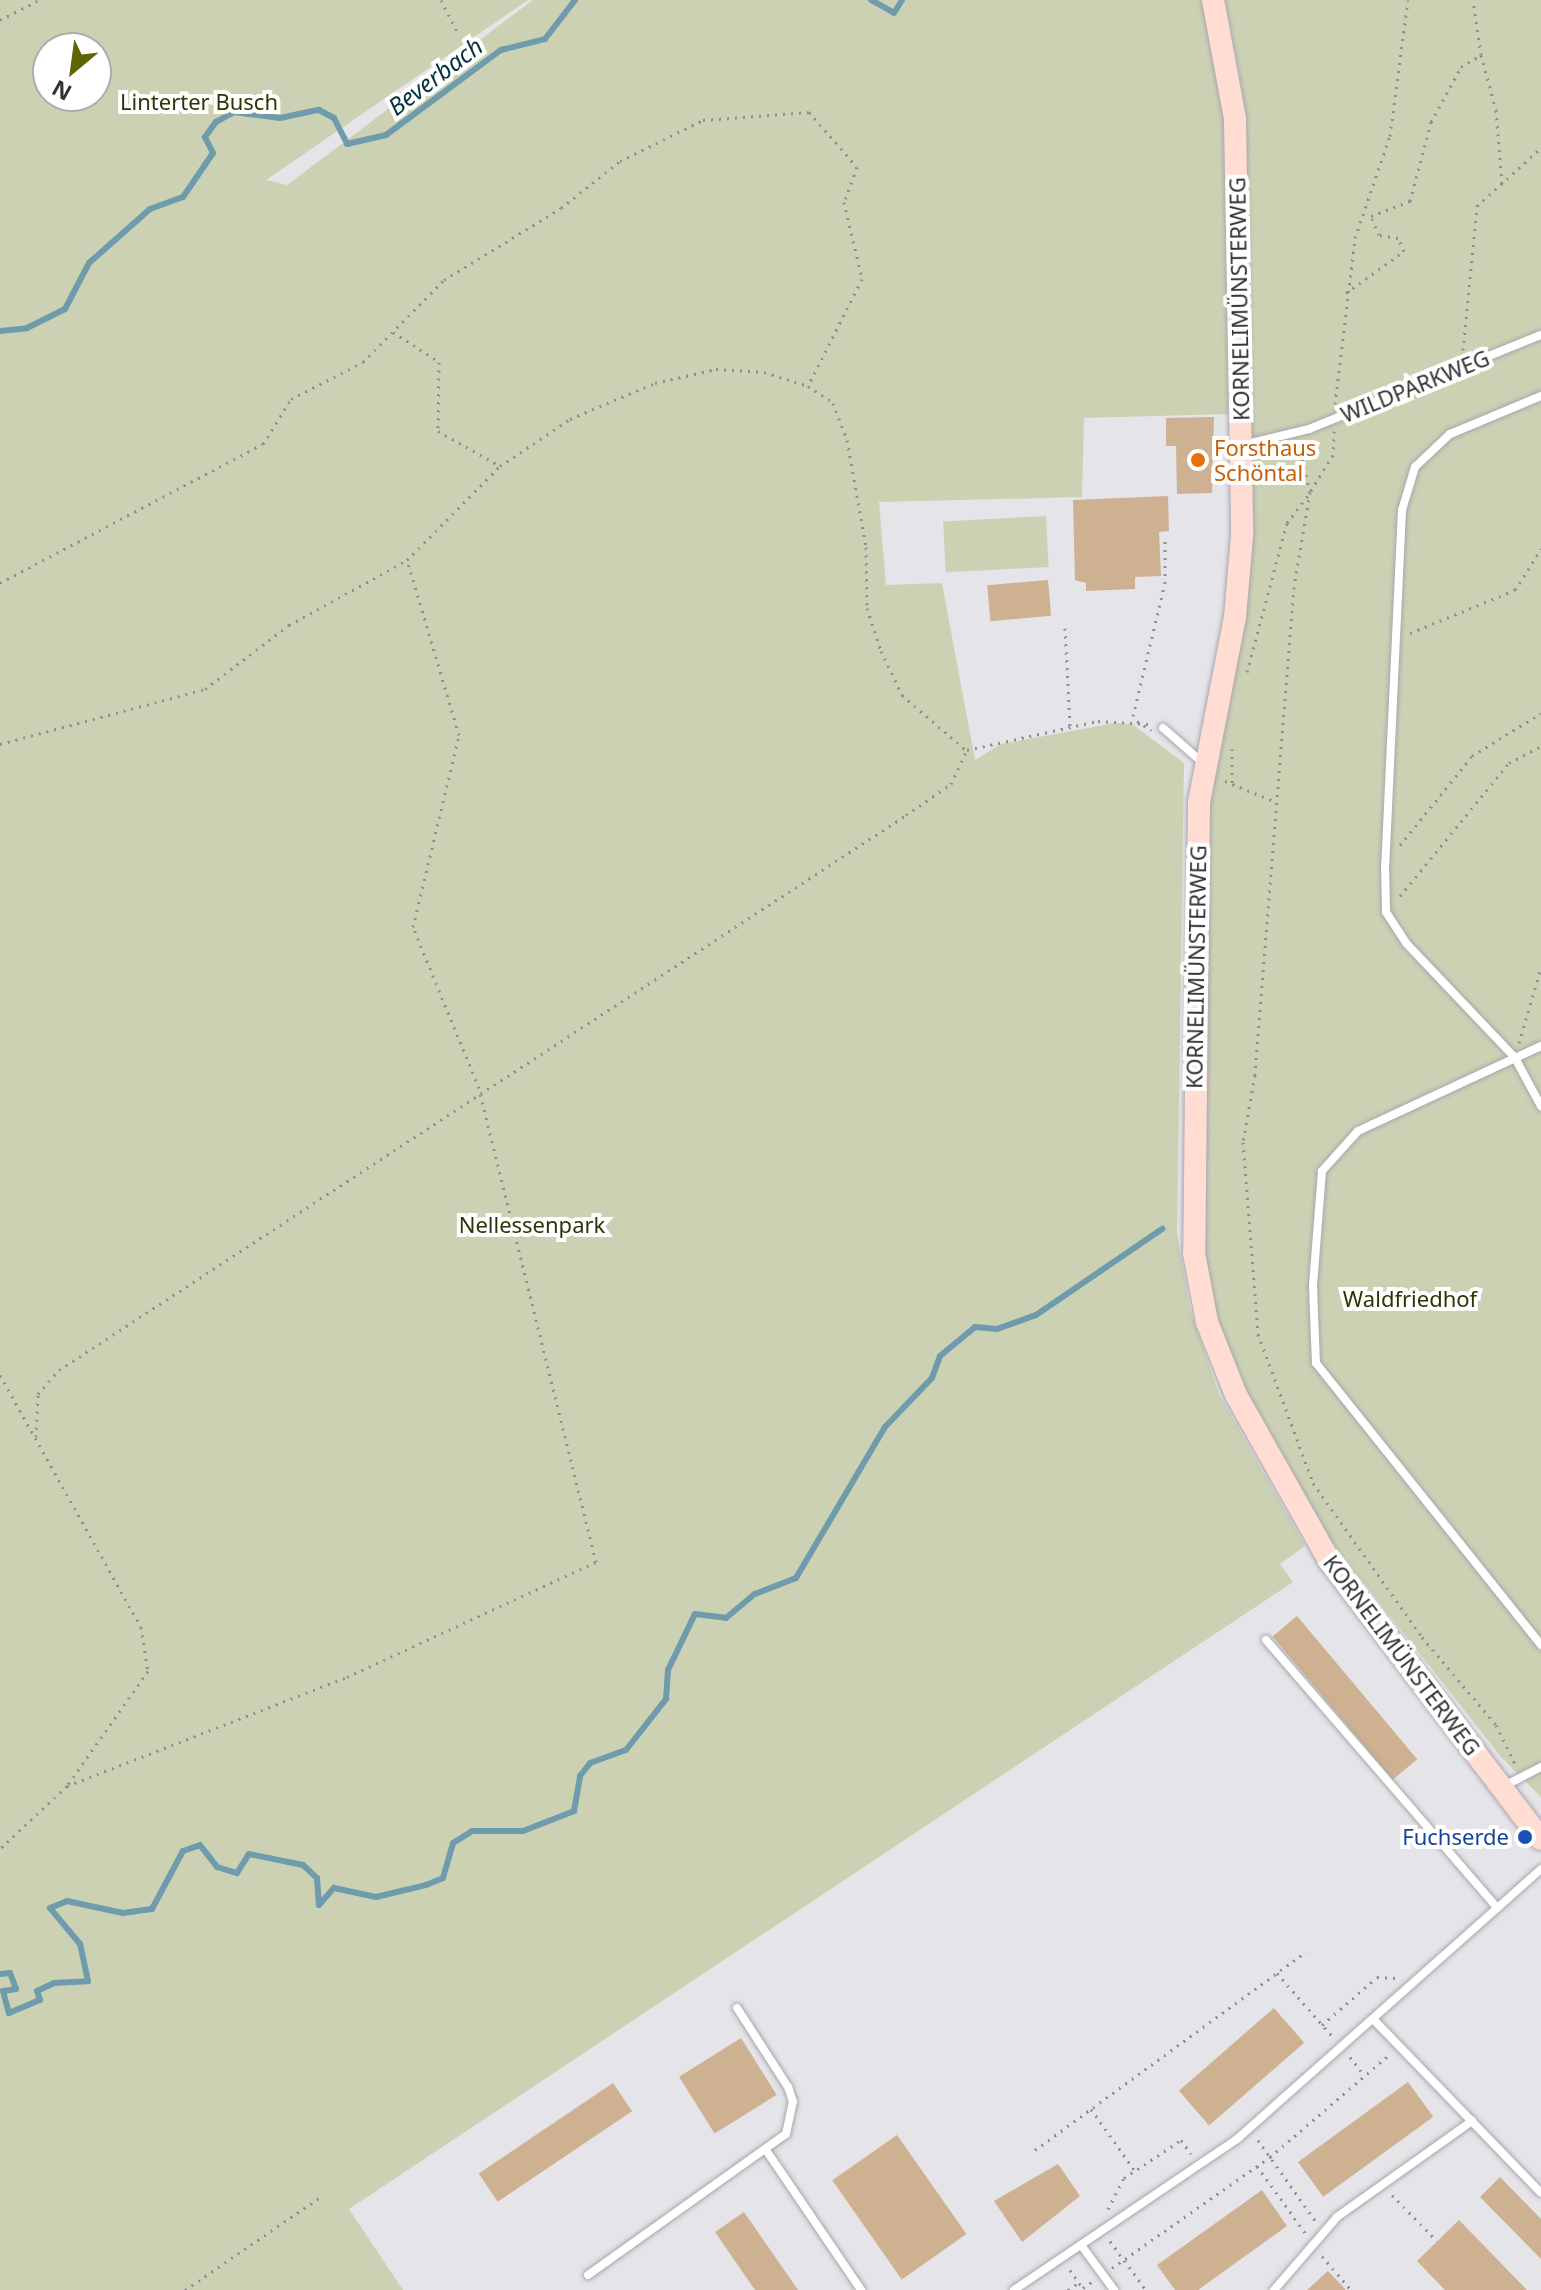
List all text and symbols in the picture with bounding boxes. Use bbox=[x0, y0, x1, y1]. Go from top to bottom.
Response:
water label: Beverbach bbox=[382, 31, 488, 121]
north arrow bbox=[32, 32, 112, 112]
text: N bbox=[46, 74, 76, 109]
park label: Linterter Busch bbox=[120, 89, 278, 115]
street label: KORNELIMÜNSTERWEG bbox=[1224, 177, 1254, 421]
street label: WILDPARKWEG bbox=[1337, 344, 1493, 428]
place label: Forsthaus Schöntal bbox=[1214, 434, 1316, 486]
marker: Forsthaus Schöntal bbox=[1189, 451, 1207, 469]
street label: KORNELIMÜNSTERWEG bbox=[1181, 845, 1211, 1089]
park label: Nellessenpark bbox=[459, 1212, 605, 1238]
park label: Waldfriedhof bbox=[1343, 1286, 1477, 1312]
street label: KORNELIMÜNSTERWEG bbox=[1318, 1550, 1486, 1760]
place label: Fuchserde bbox=[1402, 1824, 1509, 1850]
marker: Fuchserde bbox=[1516, 1828, 1534, 1846]

